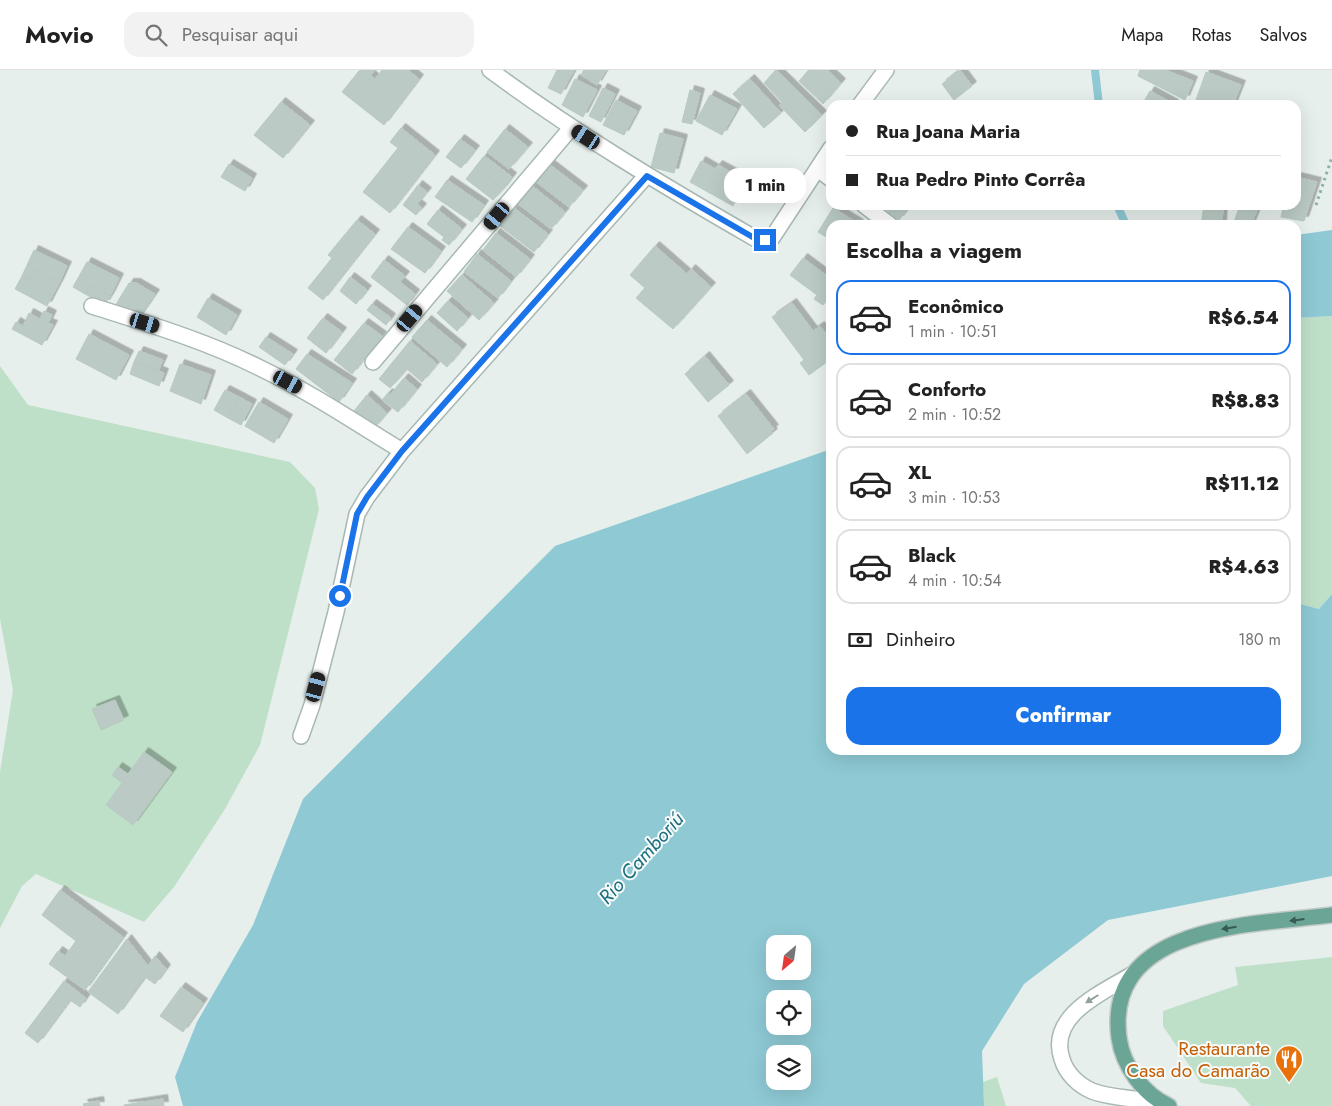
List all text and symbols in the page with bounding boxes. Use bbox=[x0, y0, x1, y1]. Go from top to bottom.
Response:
search box bbox=[124, 12, 474, 57]
text: Movio bbox=[25, 17, 94, 52]
icon: search bbox=[142, 21, 170, 49]
text: Pesquisar aqui bbox=[182, 21, 299, 48]
text: Mapa bbox=[1121, 22, 1163, 48]
text: Rotas bbox=[1191, 22, 1232, 48]
text: Salvos bbox=[1260, 22, 1307, 48]
text: Rua Joana Maria bbox=[876, 118, 1020, 145]
car bbox=[569, 123, 602, 151]
text: Rua Pedro Pinto Corrêa bbox=[876, 166, 1085, 193]
callout: 1 min bbox=[724, 168, 806, 202]
text: 1 min bbox=[745, 174, 785, 197]
car bbox=[481, 200, 512, 232]
route end bbox=[754, 229, 776, 251]
text: Escolha a viagem bbox=[846, 234, 1022, 266]
text: Econômico bbox=[908, 293, 1004, 320]
icon: car bbox=[848, 295, 893, 340]
car bbox=[394, 302, 425, 334]
text: R$6.54 bbox=[1208, 304, 1279, 331]
car bbox=[128, 311, 161, 335]
text: 1 min · 10:51 bbox=[908, 320, 997, 343]
car bbox=[271, 368, 304, 396]
text: Conforto bbox=[908, 376, 986, 403]
icon: car bbox=[848, 378, 893, 423]
text: R$8.83 bbox=[1211, 387, 1279, 414]
text: 2 min · 10:52 bbox=[908, 403, 1001, 426]
text: XL bbox=[908, 459, 931, 486]
icon: car bbox=[848, 461, 893, 506]
text: R$11.12 bbox=[1205, 470, 1279, 497]
text: 3 min · 10:53 bbox=[908, 486, 1000, 509]
text: Black bbox=[908, 542, 956, 569]
icon: car bbox=[848, 544, 893, 589]
text: R$4.63 bbox=[1209, 553, 1279, 580]
text: 4 min · 10:54 bbox=[908, 569, 1002, 592]
route start bbox=[329, 585, 351, 607]
icon: cash bbox=[846, 626, 874, 654]
text: Dinheiro bbox=[886, 626, 955, 653]
text: 180 m bbox=[1238, 628, 1281, 651]
car bbox=[304, 671, 327, 703]
button: Confirmar bbox=[846, 687, 1281, 745]
water label: Rio Camboriú bbox=[592, 806, 691, 911]
one-way arrow bbox=[1288, 916, 1304, 924]
one-way arrow bbox=[1220, 924, 1236, 932]
north arrow bbox=[766, 935, 811, 980]
map controls bbox=[766, 935, 811, 1090]
button: locate bbox=[766, 990, 811, 1035]
one-way arrow bbox=[1085, 995, 1099, 1004]
place label: Restaurante Casa do Camarão bbox=[1126, 1035, 1270, 1084]
restaurant icon: Restaurante Casa do Camarão bbox=[1274, 1044, 1304, 1083]
button: layers bbox=[766, 1045, 811, 1090]

